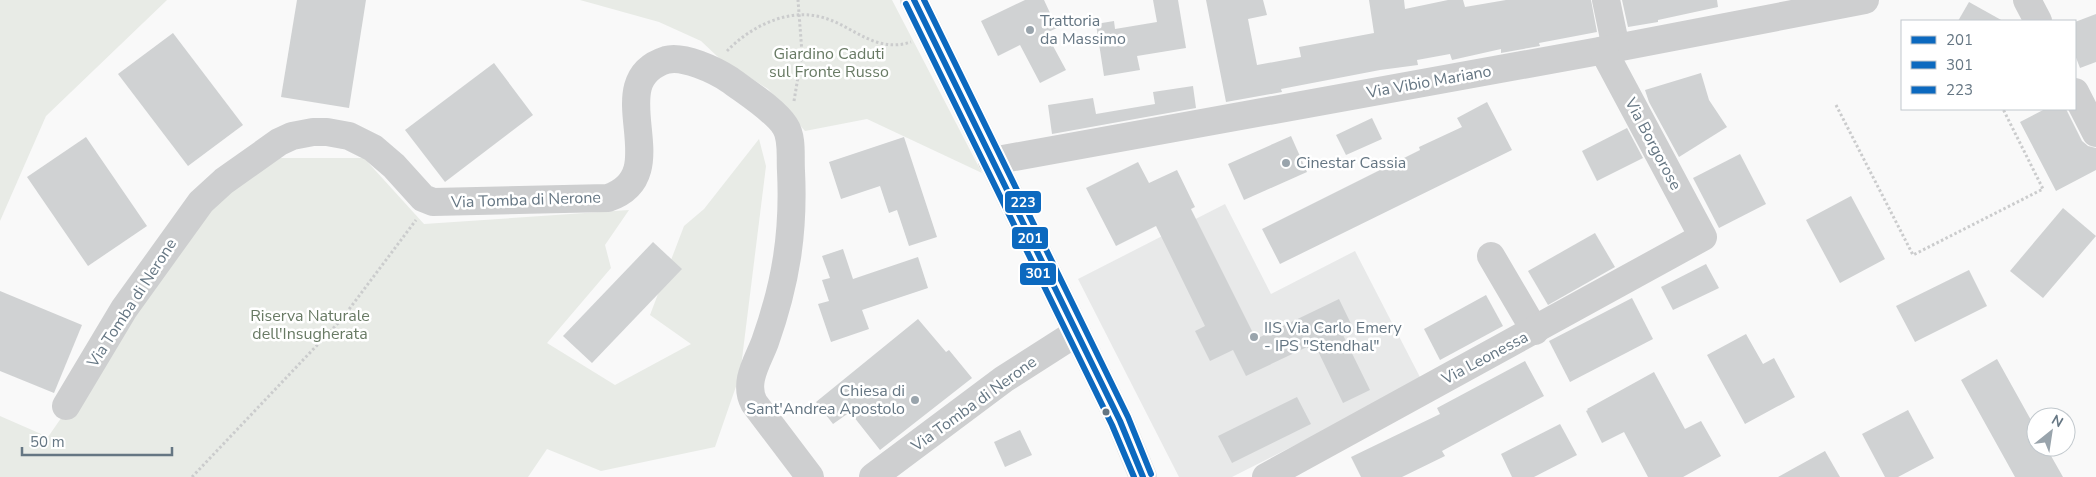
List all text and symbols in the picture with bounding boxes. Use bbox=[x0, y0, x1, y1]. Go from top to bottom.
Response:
place label: Trattoria da Massimo bbox=[1040, 10, 1126, 50]
legend bbox=[1901, 20, 2076, 110]
marker: Trattoria da Massimo bbox=[1024, 24, 1036, 36]
text: 201 bbox=[1946, 30, 1973, 50]
park label: Giardino Caduti sul Fronte Russo bbox=[769, 43, 889, 83]
text: 301 bbox=[1946, 55, 1973, 75]
street label: Via Vibio Mariano bbox=[1364, 60, 1493, 104]
text: 223 bbox=[1946, 80, 1973, 100]
street label: Via Borgorose bbox=[1619, 93, 1687, 194]
place label: Cinestar Cassia bbox=[1296, 152, 1406, 174]
marker: Cinestar Cassia bbox=[1280, 157, 1292, 169]
street label: Via Tomba di Nerone bbox=[450, 186, 601, 214]
line badge: 223 bbox=[1004, 190, 1042, 214]
text: 223 bbox=[1010, 193, 1036, 212]
line badge: 201 bbox=[1011, 226, 1049, 250]
text: 201 bbox=[1017, 229, 1043, 248]
street label: Via Tomba di Nerone bbox=[81, 234, 182, 373]
line badge: 301 bbox=[1019, 262, 1057, 286]
text: 301 bbox=[1025, 264, 1051, 283]
park label: Riserva Naturale dell'Insugherata bbox=[250, 305, 370, 345]
place label: IIS Via Carlo Emery - IPS "Stendhal" bbox=[1264, 317, 1403, 357]
street label: Via Leonessa bbox=[1437, 326, 1532, 390]
marker: IIS Via Carlo Emery - IPS "Stendhal" bbox=[1248, 331, 1260, 343]
street label: Via Tomba di Nerone bbox=[906, 351, 1041, 458]
place label: Chiesa di Sant'Andrea Apostolo bbox=[746, 380, 905, 420]
marker: Chiesa di Sant'Andrea Apostolo bbox=[909, 394, 921, 406]
unlabelled marker bbox=[1101, 407, 1111, 417]
north arrow bbox=[2026, 407, 2076, 457]
text: N bbox=[2048, 410, 2067, 432]
scale bar bbox=[22, 424, 172, 456]
text: 50 m bbox=[30, 432, 65, 452]

